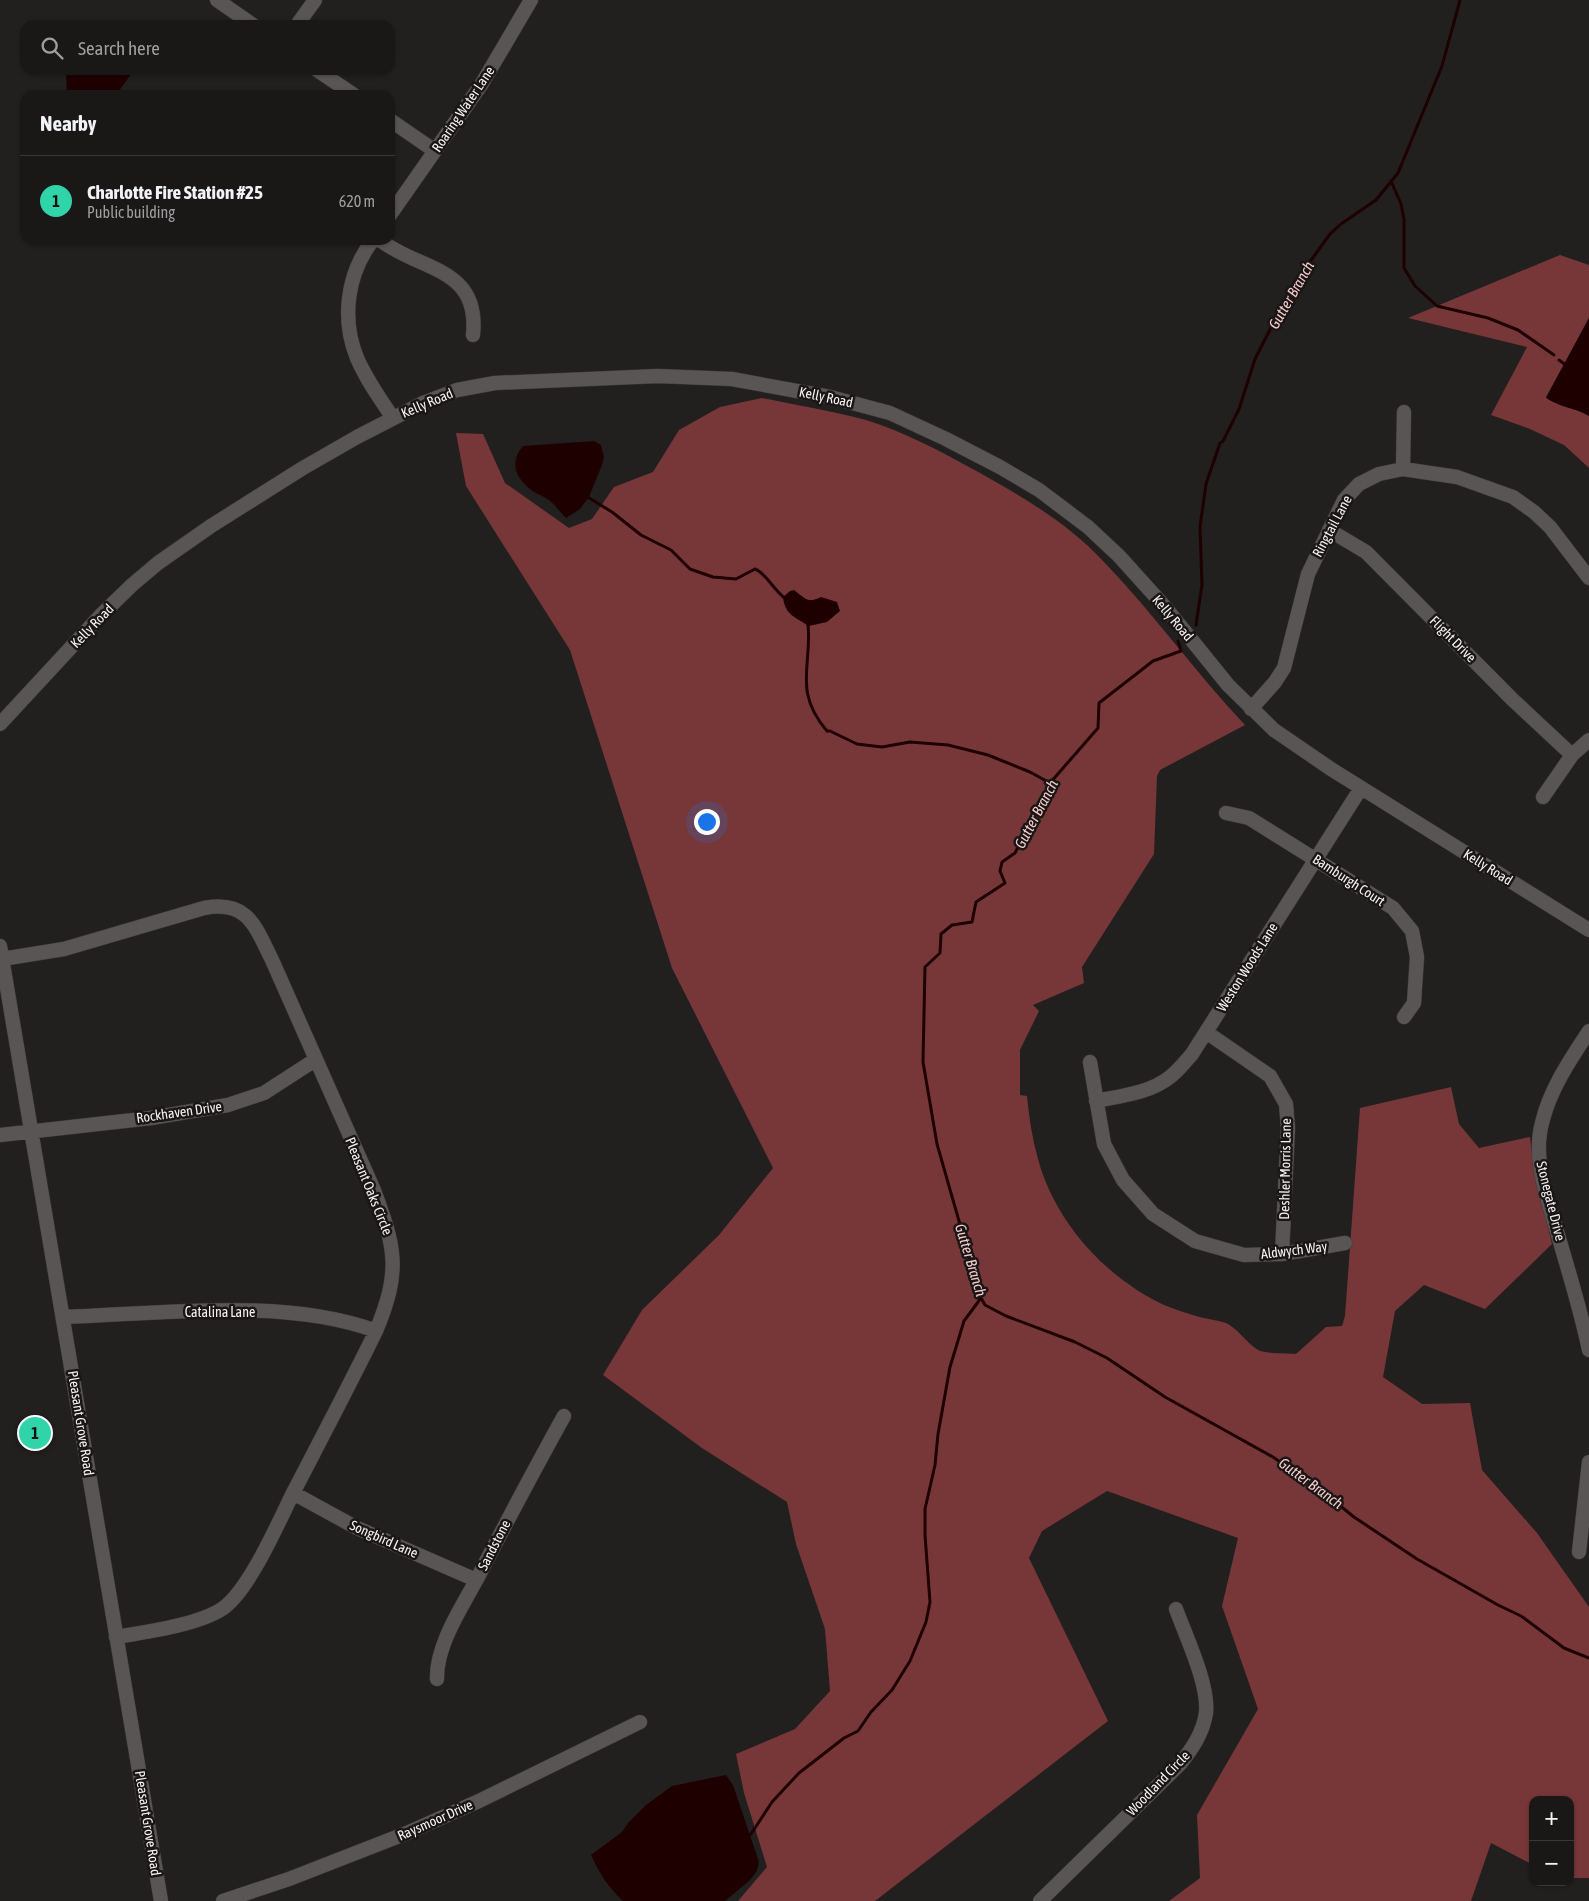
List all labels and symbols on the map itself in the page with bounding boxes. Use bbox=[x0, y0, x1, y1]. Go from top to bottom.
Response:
street label: Roaring Water Lane bbox=[428, 63, 498, 155]
water label: Gutter Branch bbox=[1265, 258, 1317, 332]
street label: Kelly Road bbox=[798, 383, 854, 411]
street label: Kelly Road bbox=[399, 385, 455, 421]
street label: Ringtail Lane bbox=[1309, 492, 1355, 560]
street label: Kelly Road bbox=[1149, 592, 1197, 644]
street label: Kelly Road bbox=[67, 601, 117, 651]
street label: Flight Drive bbox=[1427, 613, 1479, 665]
water label: Gutter Branch bbox=[1011, 777, 1061, 851]
your location bbox=[694, 809, 720, 835]
street label: Kelly Road bbox=[1461, 846, 1515, 888]
street label: Bamburgh Court bbox=[1310, 851, 1388, 909]
street label: Weston Woods Lane bbox=[1213, 920, 1281, 1014]
street label: Rockhaven Drive bbox=[135, 1098, 223, 1126]
street label: Deshler Morris Lane bbox=[1276, 1118, 1294, 1220]
street label: Pleasant Oaks Circle bbox=[342, 1135, 396, 1237]
street label: Stonegate Drive bbox=[1533, 1160, 1569, 1242]
water label: Gutter Branch bbox=[952, 1222, 990, 1298]
street label: Aldwych Way bbox=[1260, 1238, 1328, 1262]
street label: Catalina Lane bbox=[185, 1304, 255, 1320]
street label: Pleasant Grove Road bbox=[65, 1369, 97, 1477]
pin: 1 bbox=[19, 1414, 51, 1452]
water label: Gutter Branch bbox=[1276, 1454, 1346, 1512]
street label: Songbird Lane bbox=[347, 1517, 421, 1561]
street label: Sandstone bbox=[475, 1517, 513, 1573]
street label: Woodland Circle bbox=[1123, 1747, 1193, 1819]
street label: Pleasant Grove Road bbox=[132, 1769, 164, 1877]
street label: Raysmoor Drive bbox=[395, 1796, 475, 1844]

